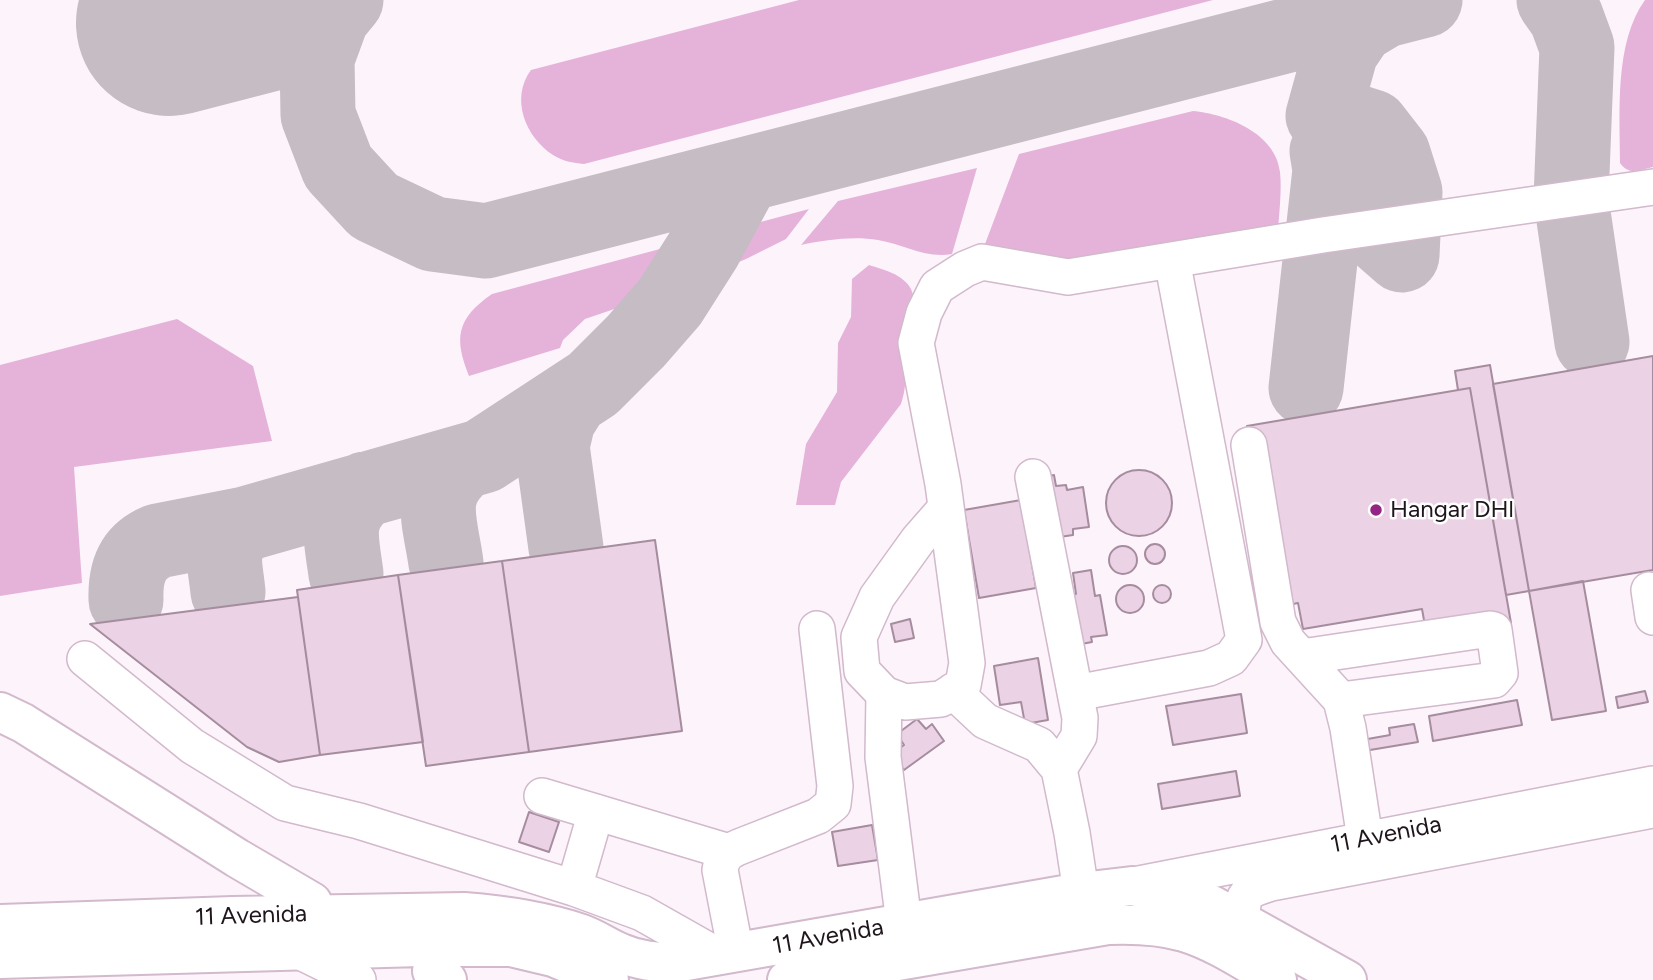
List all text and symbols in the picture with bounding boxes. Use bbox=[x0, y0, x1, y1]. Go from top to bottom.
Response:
place label: Hangar DHl bbox=[1390, 496, 1514, 524]
marker: Hangar DHl bbox=[1368, 502, 1384, 518]
street label: 11 Avenida bbox=[1328, 810, 1444, 860]
street label: 11 Avenida bbox=[194, 900, 308, 932]
street label: 11 Avenida bbox=[770, 913, 886, 961]

